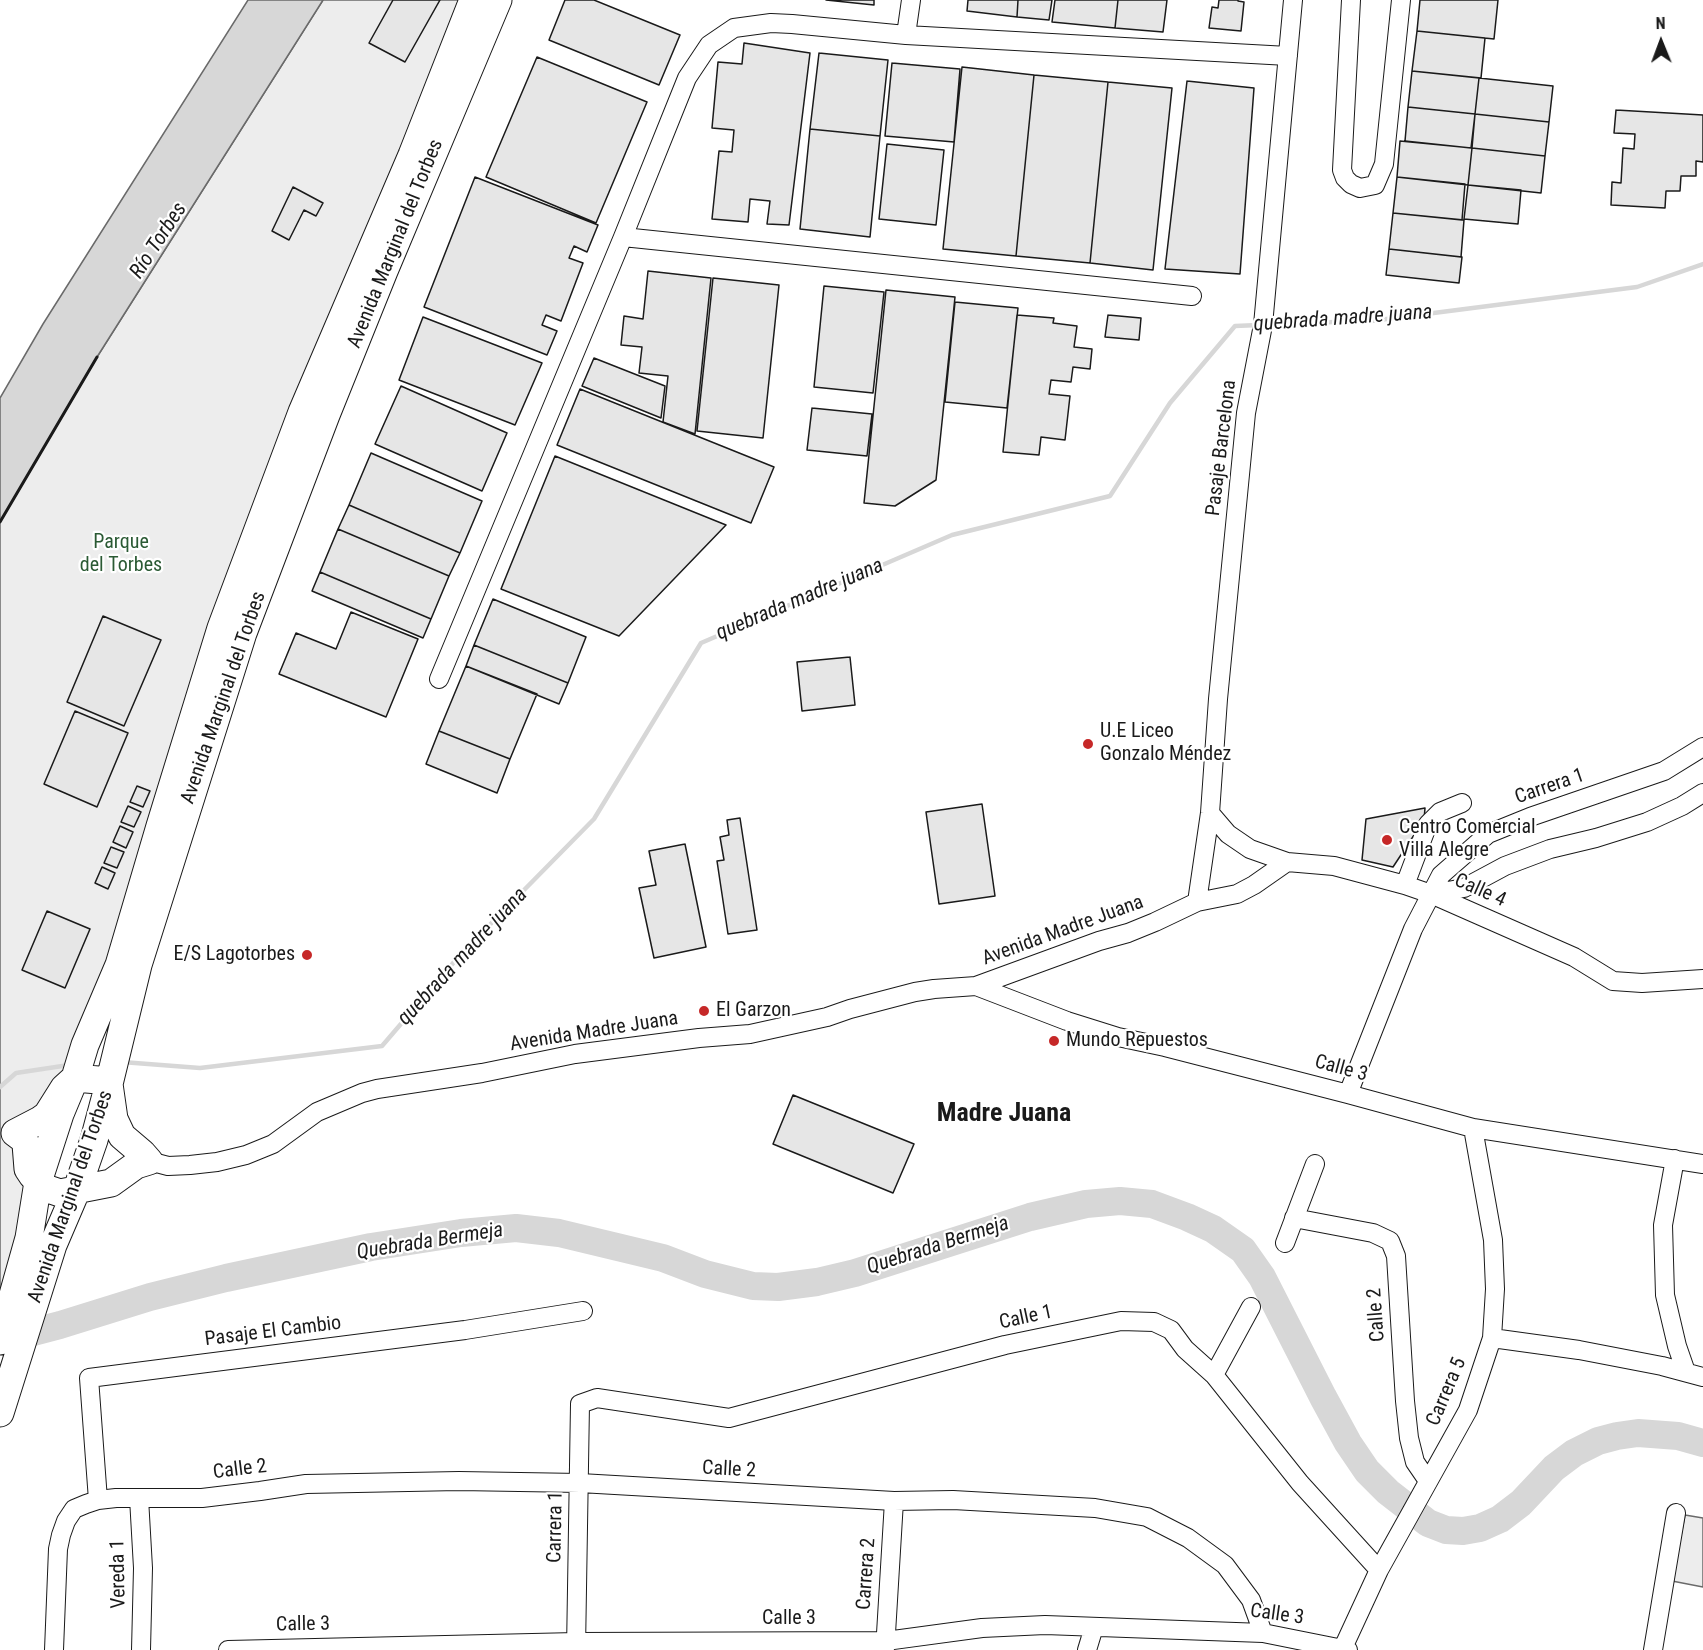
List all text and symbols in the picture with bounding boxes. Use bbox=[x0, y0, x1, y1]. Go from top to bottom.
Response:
north arrow bbox=[1631, 12, 1691, 72]
text: N bbox=[1656, 14, 1666, 33]
street label: Avenida Marginal del Torbes bbox=[343, 136, 449, 352]
water label: Río Torbes bbox=[125, 198, 193, 284]
water label: quebrada madre juana bbox=[1253, 300, 1433, 338]
street label: Pasaje Barcelona bbox=[1202, 379, 1242, 517]
park label: Parque del Torbes bbox=[80, 531, 162, 578]
water label: quebrada madre juana bbox=[713, 553, 887, 647]
street label: Avenida Marginal del Torbes bbox=[176, 589, 272, 807]
place label: U.E Liceo Gonzalo Méndez bbox=[1100, 720, 1231, 767]
marker: U.E Liceo Gonzalo Méndez bbox=[1081, 737, 1095, 751]
street label: Carrera 1 bbox=[1512, 764, 1588, 810]
place label: Centro Comercial Villa Alegre bbox=[1399, 816, 1536, 863]
marker: Centro Comercial Villa Alegre bbox=[1380, 833, 1394, 847]
street label: Calle 4 bbox=[1450, 869, 1510, 913]
water label: quebrada madre juana bbox=[393, 883, 533, 1031]
street label: Avenida Madre Juana bbox=[979, 891, 1147, 971]
place label: E/S Lagotorbes bbox=[173, 943, 295, 967]
marker: E/S Lagotorbes bbox=[300, 948, 314, 962]
place label: El Garzon bbox=[716, 999, 791, 1023]
marker: El Garzon bbox=[697, 1004, 711, 1018]
street label: Avenida Madre Juana bbox=[508, 1007, 680, 1057]
place label: Mundo Repuestos bbox=[1066, 1029, 1208, 1053]
marker: Mundo Repuestos bbox=[1047, 1034, 1061, 1048]
street label: Calle 3 bbox=[1312, 1050, 1370, 1088]
street label: Avenida Marginal del Torbes bbox=[23, 1088, 119, 1306]
district label: Madre Juana bbox=[937, 1098, 1071, 1130]
water label: Quebrada Bermeja bbox=[864, 1211, 1012, 1281]
water label: Quebrada Bermeja bbox=[355, 1218, 505, 1266]
street label: Calle 2 bbox=[1363, 1287, 1391, 1343]
street label: Calle 1 bbox=[997, 1301, 1055, 1335]
street label: Pasaje El Cambio bbox=[203, 1312, 343, 1352]
street label: Carrera 5 bbox=[1422, 1354, 1472, 1430]
street label: Calle 2 bbox=[212, 1455, 268, 1485]
street label: Calle 2 bbox=[701, 1457, 757, 1483]
street label: Carrera 1 bbox=[543, 1491, 569, 1563]
street label: Carrera 2 bbox=[853, 1537, 881, 1611]
street label: Vereda 1 bbox=[106, 1539, 132, 1609]
street label: Calle 3 bbox=[1249, 1599, 1305, 1631]
street label: Calle 3 bbox=[762, 1607, 816, 1631]
street label: Calle 3 bbox=[276, 1613, 330, 1637]

